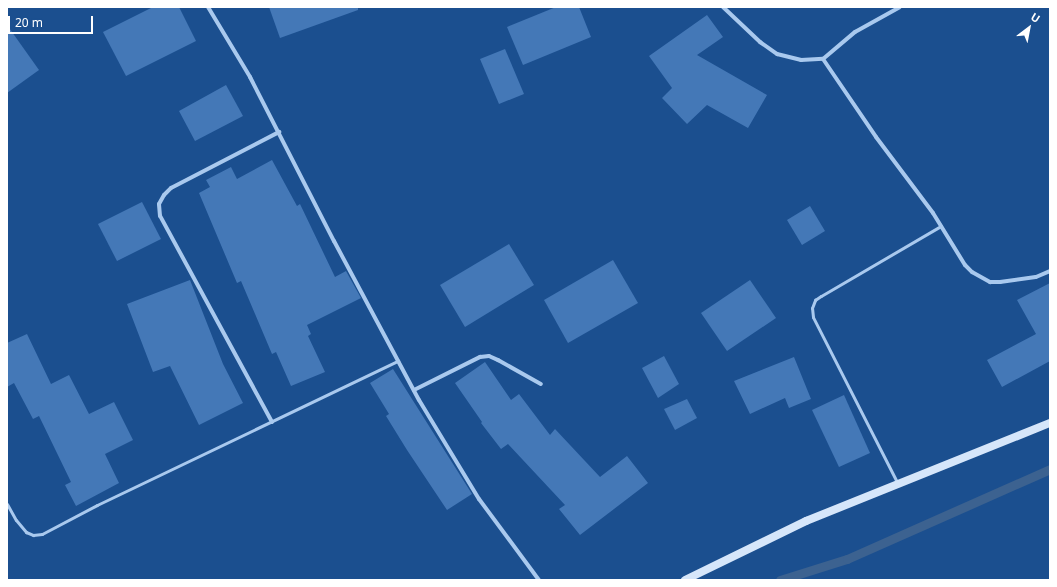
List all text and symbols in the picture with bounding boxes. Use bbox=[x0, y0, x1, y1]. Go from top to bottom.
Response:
scale bar bbox=[10, 8, 95, 34]
north arrow bbox=[1009, 8, 1049, 48]
text: U bbox=[1028, 9, 1043, 26]
text: 20 m bbox=[15, 14, 43, 31]

